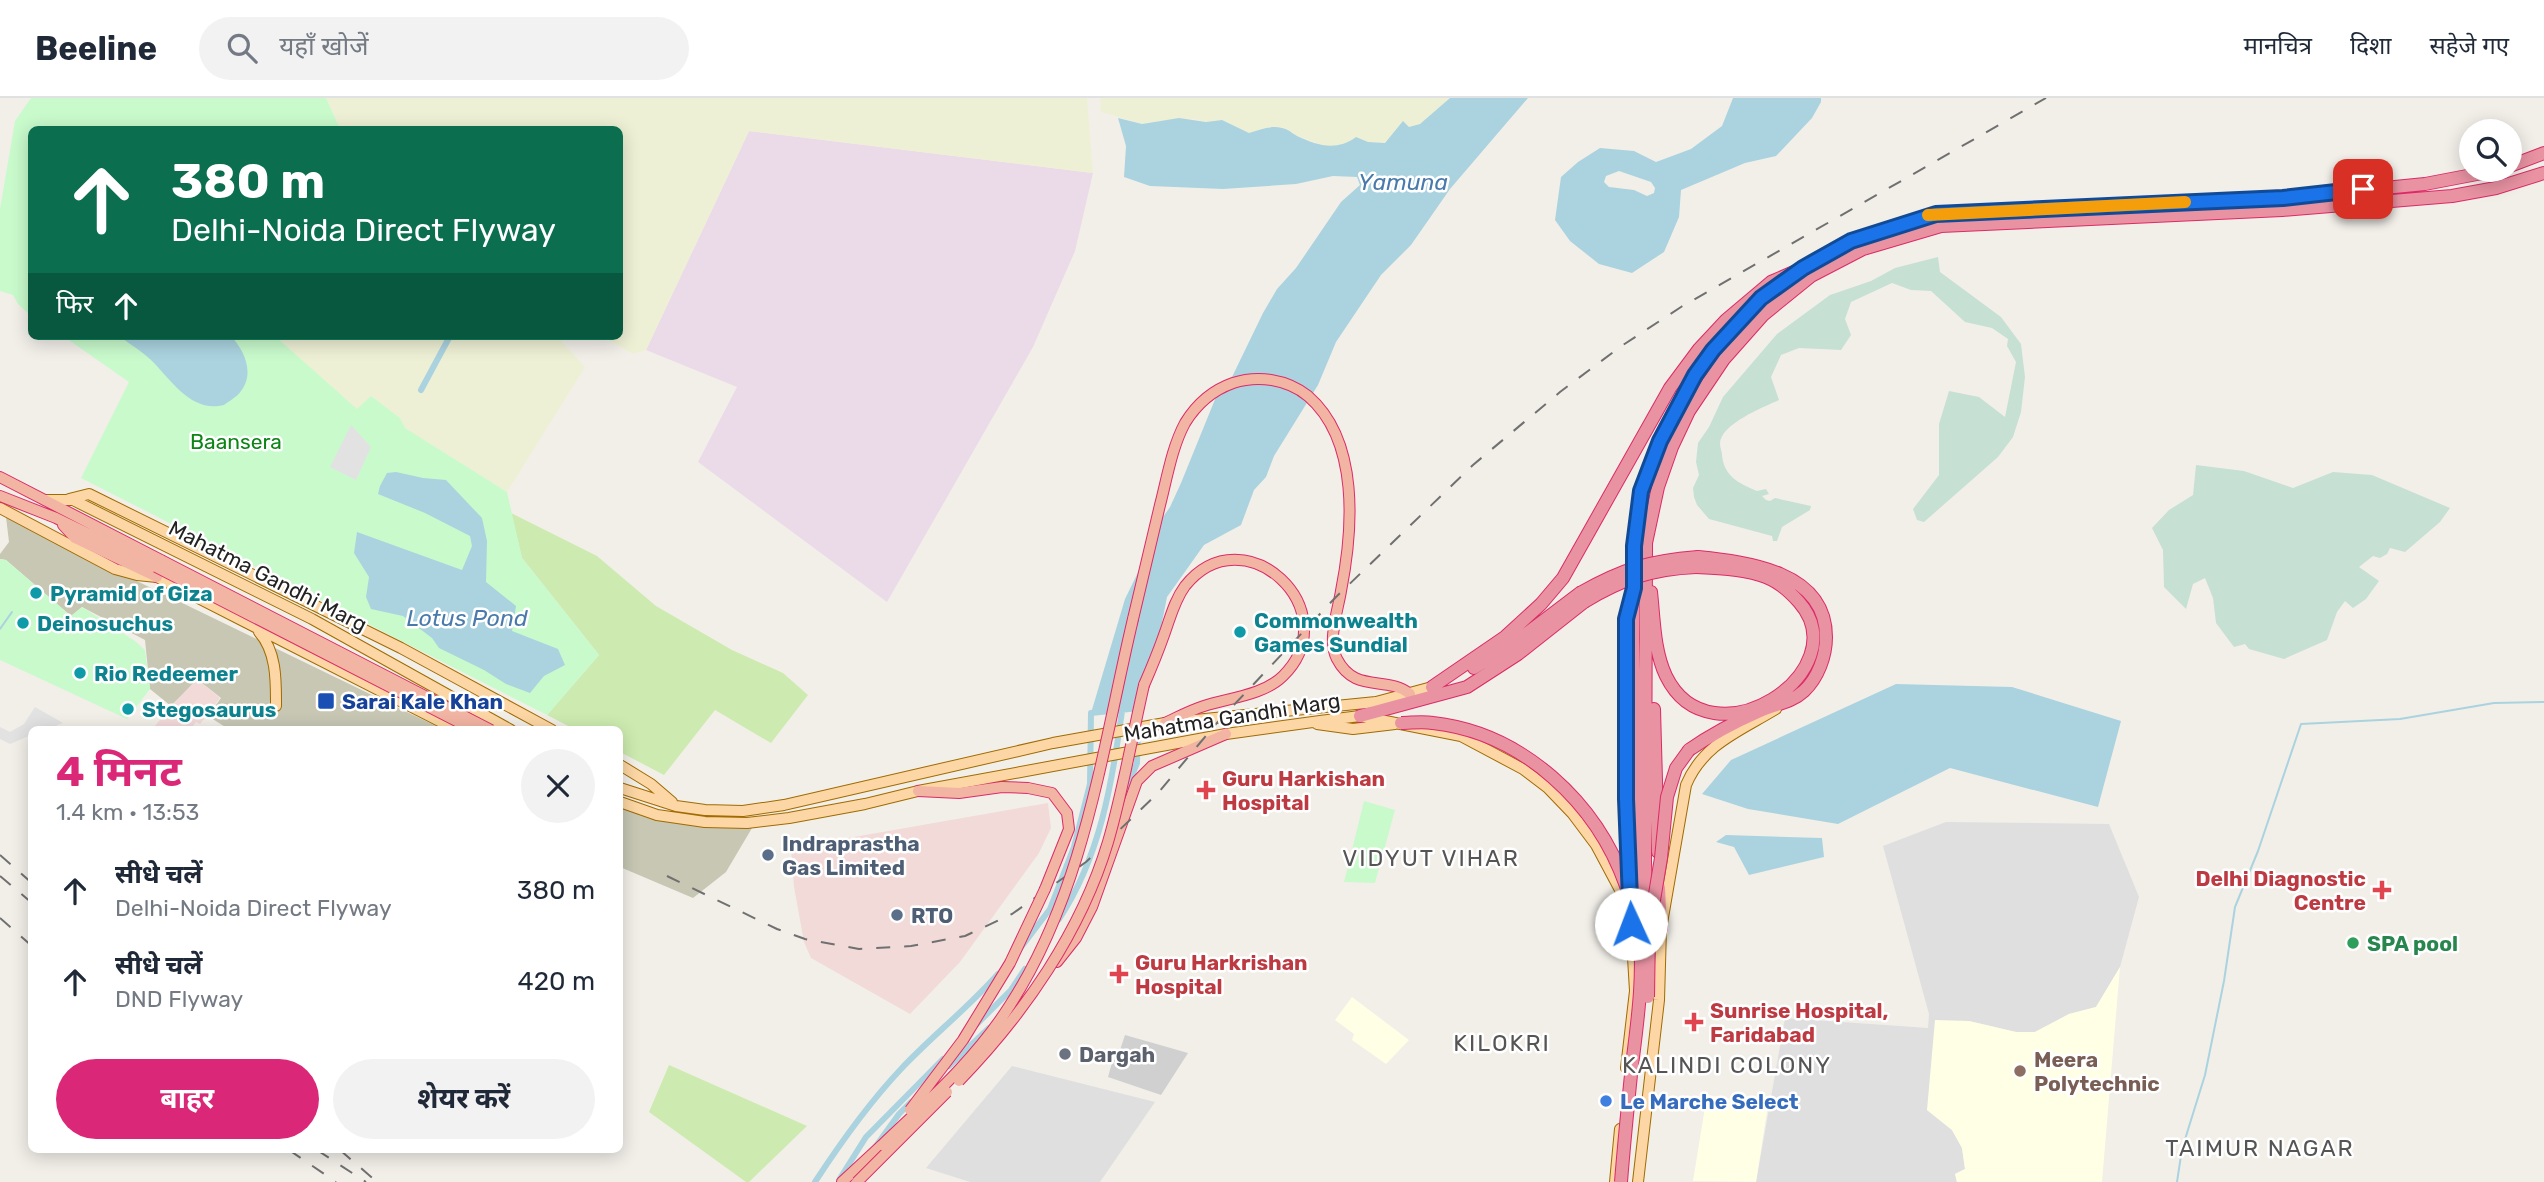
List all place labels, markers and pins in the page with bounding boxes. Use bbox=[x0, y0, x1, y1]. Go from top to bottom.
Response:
pin bbox=[2333, 159, 2393, 219]
place label: Pyramid of Giza bbox=[50, 581, 213, 606]
marker: Pyramid of Giza bbox=[28, 585, 44, 601]
place label: Commonwealth Games Sundial bbox=[1254, 608, 1418, 657]
place label: Deinosuchus bbox=[37, 611, 173, 636]
marker: Deinosuchus bbox=[15, 615, 31, 631]
marker: Commonwealth Games Sundial bbox=[1232, 624, 1248, 640]
place label: Rio Redeemer bbox=[94, 661, 239, 686]
marker: Rio Redeemer bbox=[72, 665, 88, 681]
place label: Sarai Kale Khan bbox=[342, 689, 503, 714]
marker: Sarai Kale Khan bbox=[316, 691, 336, 711]
place label: Stegosaurus bbox=[142, 697, 276, 722]
marker: Stegosaurus bbox=[120, 701, 136, 717]
place label: Guru Harkishan Hospital bbox=[1222, 766, 1385, 815]
marker: Guru Harkishan Hospital bbox=[1196, 780, 1216, 800]
place label: Indraprastha Gas Limited bbox=[782, 831, 920, 880]
marker: Indraprastha Gas Limited bbox=[760, 847, 776, 863]
place label: Delhi Diagnostic Centre bbox=[2196, 866, 2366, 915]
marker: Delhi Diagnostic Centre bbox=[2372, 880, 2392, 900]
place label: RTO bbox=[911, 903, 953, 928]
marker: RTO bbox=[889, 907, 905, 923]
place label: SPA pool bbox=[2367, 931, 2458, 956]
marker: SPA pool bbox=[2345, 935, 2361, 951]
place label: Guru Harkrishan Hospital bbox=[1135, 950, 1308, 999]
marker: Guru Harkrishan Hospital bbox=[1109, 964, 1129, 984]
place label: Sunrise Hospital, Faridabad bbox=[1710, 998, 1888, 1047]
marker: Sunrise Hospital, Faridabad bbox=[1684, 1012, 1704, 1032]
place label: Dargah bbox=[1079, 1042, 1155, 1067]
marker: Dargah bbox=[1057, 1046, 1073, 1062]
place label: Meera Polytechnic bbox=[2034, 1047, 2160, 1096]
marker: Meera Polytechnic bbox=[2012, 1063, 2028, 1079]
place label: Le Marche Select bbox=[1620, 1089, 1799, 1114]
marker: Le Marche Select bbox=[1598, 1093, 1614, 1109]

